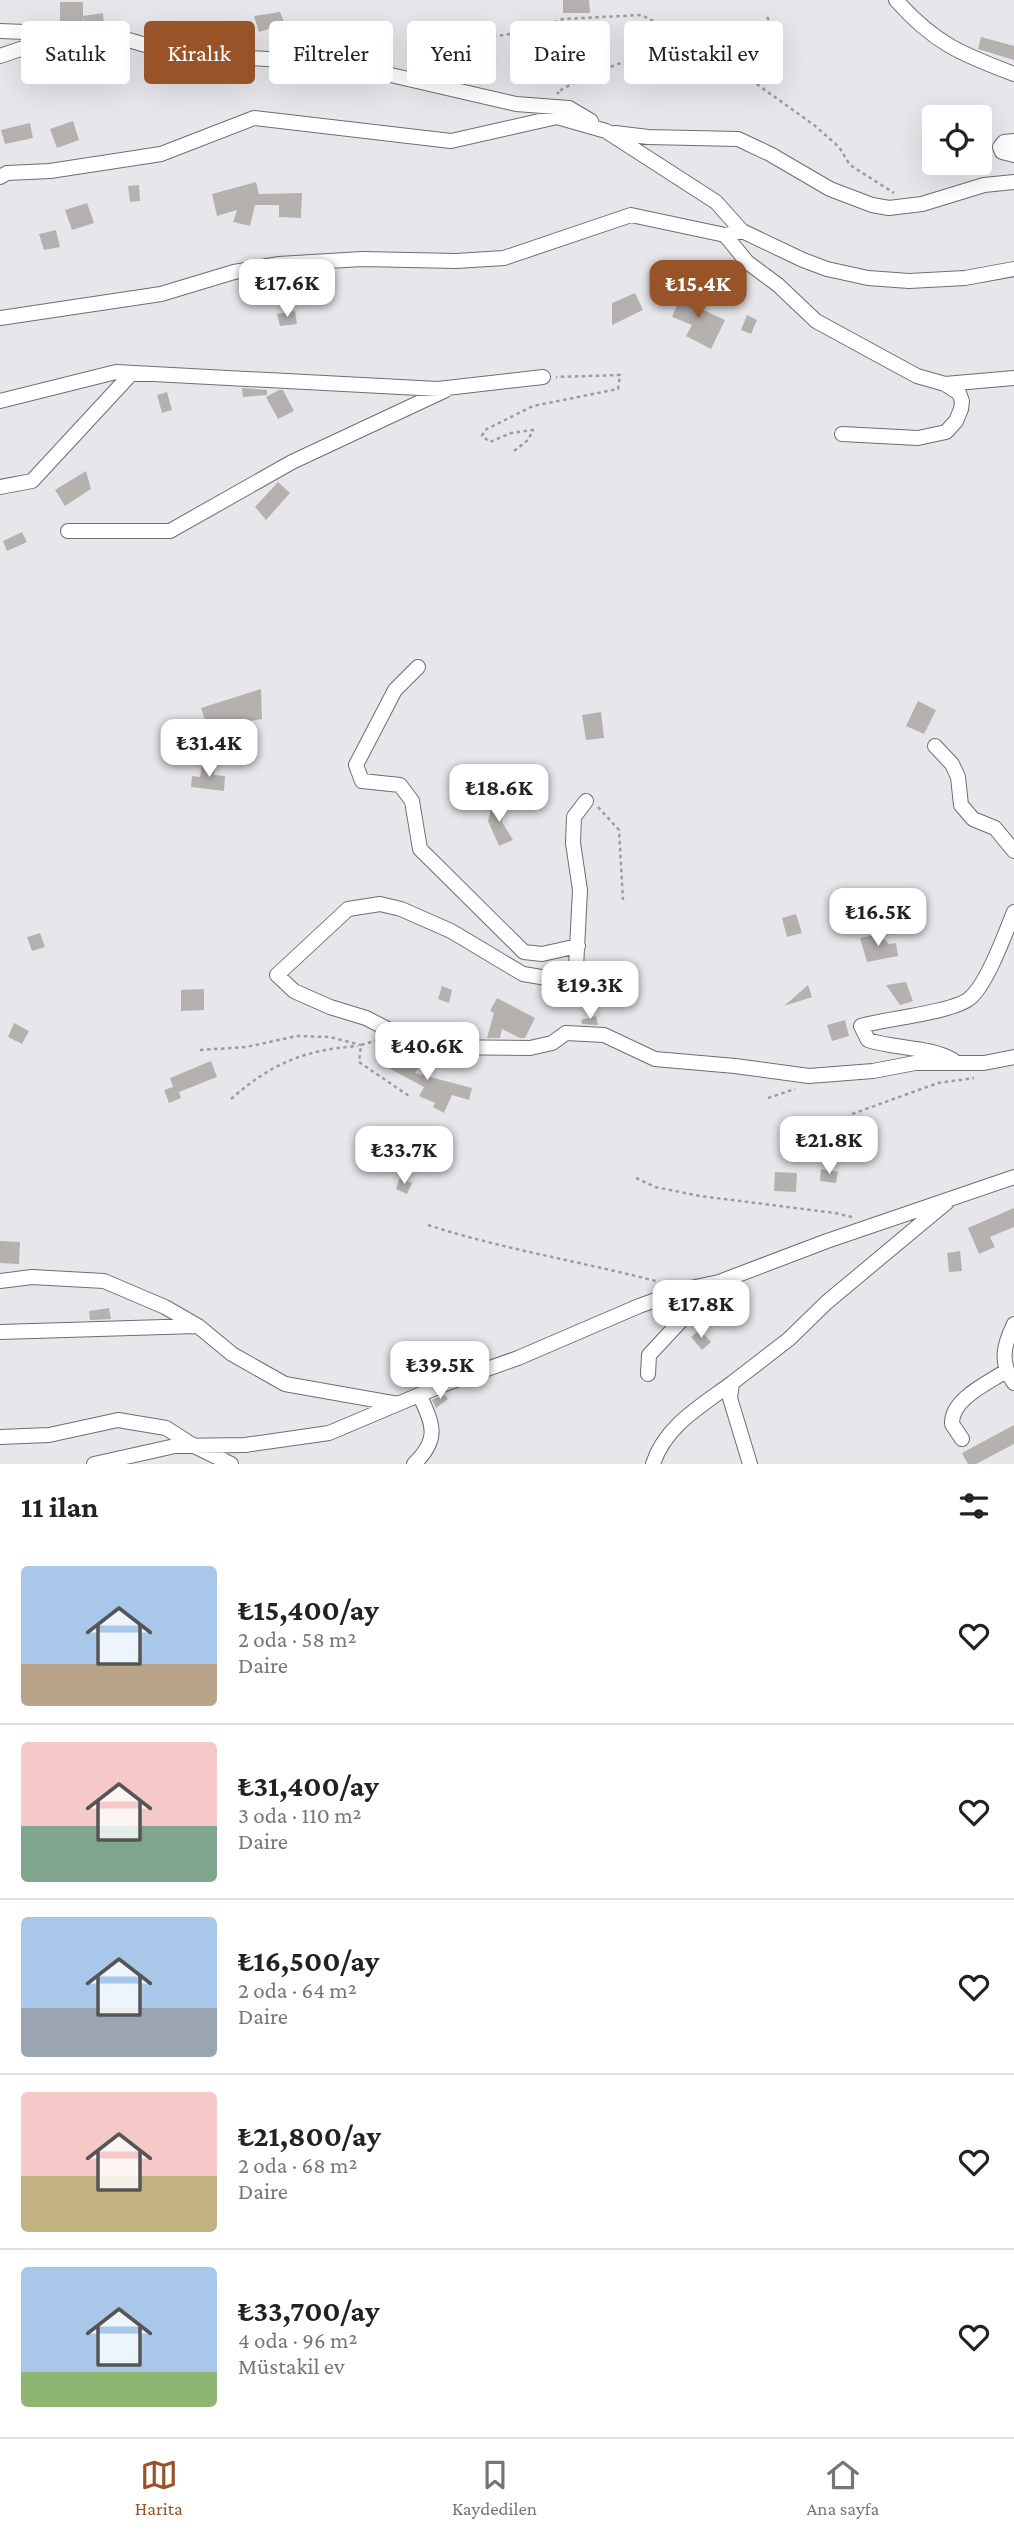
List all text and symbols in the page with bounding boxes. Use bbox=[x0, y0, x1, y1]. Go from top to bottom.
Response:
chip: Satılık bbox=[21, 21, 130, 84]
chip: Kiralık bbox=[144, 21, 255, 84]
chip: Filtreler bbox=[269, 21, 393, 84]
chip: Yeni bbox=[407, 21, 496, 84]
chip: Daire bbox=[510, 21, 610, 84]
chip: Müstakil ev bbox=[624, 21, 783, 84]
map controls bbox=[922, 105, 992, 175]
button: locate bbox=[922, 105, 992, 175]
pin: ₺17.6K bbox=[230, 260, 344, 319]
pin: ₺15.4K bbox=[641, 260, 755, 320]
text: ₺17.6K bbox=[255, 269, 319, 295]
text: ₺15.4K bbox=[666, 270, 730, 296]
pin: ₺31.4K bbox=[152, 720, 266, 779]
text: ₺31.4K bbox=[177, 729, 241, 755]
pin: ₺18.6K bbox=[442, 764, 556, 824]
text: ₺18.6K bbox=[465, 774, 533, 800]
pin: ₺16.5K bbox=[821, 888, 935, 948]
text: ₺16.5K bbox=[845, 898, 911, 924]
pin: ₺19.3K bbox=[533, 962, 647, 1021]
text: ₺19.3K bbox=[558, 971, 622, 997]
pin: ₺40.6K bbox=[370, 1023, 484, 1082]
text: ₺40.6K bbox=[391, 1032, 463, 1058]
pin: ₺21.8K bbox=[772, 1116, 886, 1176]
pin: ₺33.7K bbox=[347, 1126, 461, 1186]
text: ₺21.8K bbox=[796, 1126, 862, 1152]
text: ₺33.7K bbox=[371, 1136, 437, 1162]
pin: ₺17.8K bbox=[644, 1280, 758, 1340]
text: ₺17.8K bbox=[668, 1290, 734, 1316]
pin: ₺39.5K bbox=[383, 1342, 497, 1401]
text: ₺39.5K bbox=[406, 1351, 474, 1377]
icon: filters bbox=[955, 1487, 993, 1525]
text: 11 ilan bbox=[21, 1490, 99, 1523]
text: ₺15,400/ay bbox=[238, 1593, 379, 1626]
icon: home bbox=[77, 1594, 161, 1678]
icon: heart bbox=[955, 1617, 993, 1655]
text: 2 oda · 58 m² bbox=[238, 1626, 357, 1652]
text: Daire bbox=[238, 1652, 288, 1678]
text: ₺31,400/ay bbox=[238, 1769, 379, 1802]
icon: home bbox=[77, 1770, 161, 1854]
icon: heart bbox=[955, 1793, 993, 1831]
text: 3 oda · 110 m² bbox=[238, 1802, 362, 1828]
text: Daire bbox=[238, 1828, 288, 1854]
text: ₺16,500/ay bbox=[238, 1944, 379, 1977]
icon: home bbox=[77, 1945, 161, 2029]
icon: heart bbox=[955, 1968, 993, 2006]
text: 2 oda · 64 m² bbox=[238, 1977, 357, 2003]
text: Daire bbox=[238, 2003, 288, 2029]
text: ₺21,800/ay bbox=[238, 2119, 381, 2152]
icon: home bbox=[77, 2120, 161, 2204]
icon: heart bbox=[955, 2143, 993, 2181]
text: 2 oda · 68 m² bbox=[238, 2152, 357, 2178]
text: Daire bbox=[238, 2178, 288, 2204]
text: ₺33,700/ay bbox=[238, 2294, 380, 2327]
icon: home bbox=[77, 2295, 161, 2379]
icon: heart bbox=[955, 2318, 993, 2356]
text: 4 oda · 96 m² bbox=[238, 2327, 358, 2353]
text: Müstakil ev bbox=[238, 2353, 345, 2379]
tab: Harita bbox=[135, 2456, 183, 2519]
tab: Kaydedilen bbox=[452, 2456, 537, 2519]
tab: Ana sayfa bbox=[806, 2456, 879, 2519]

